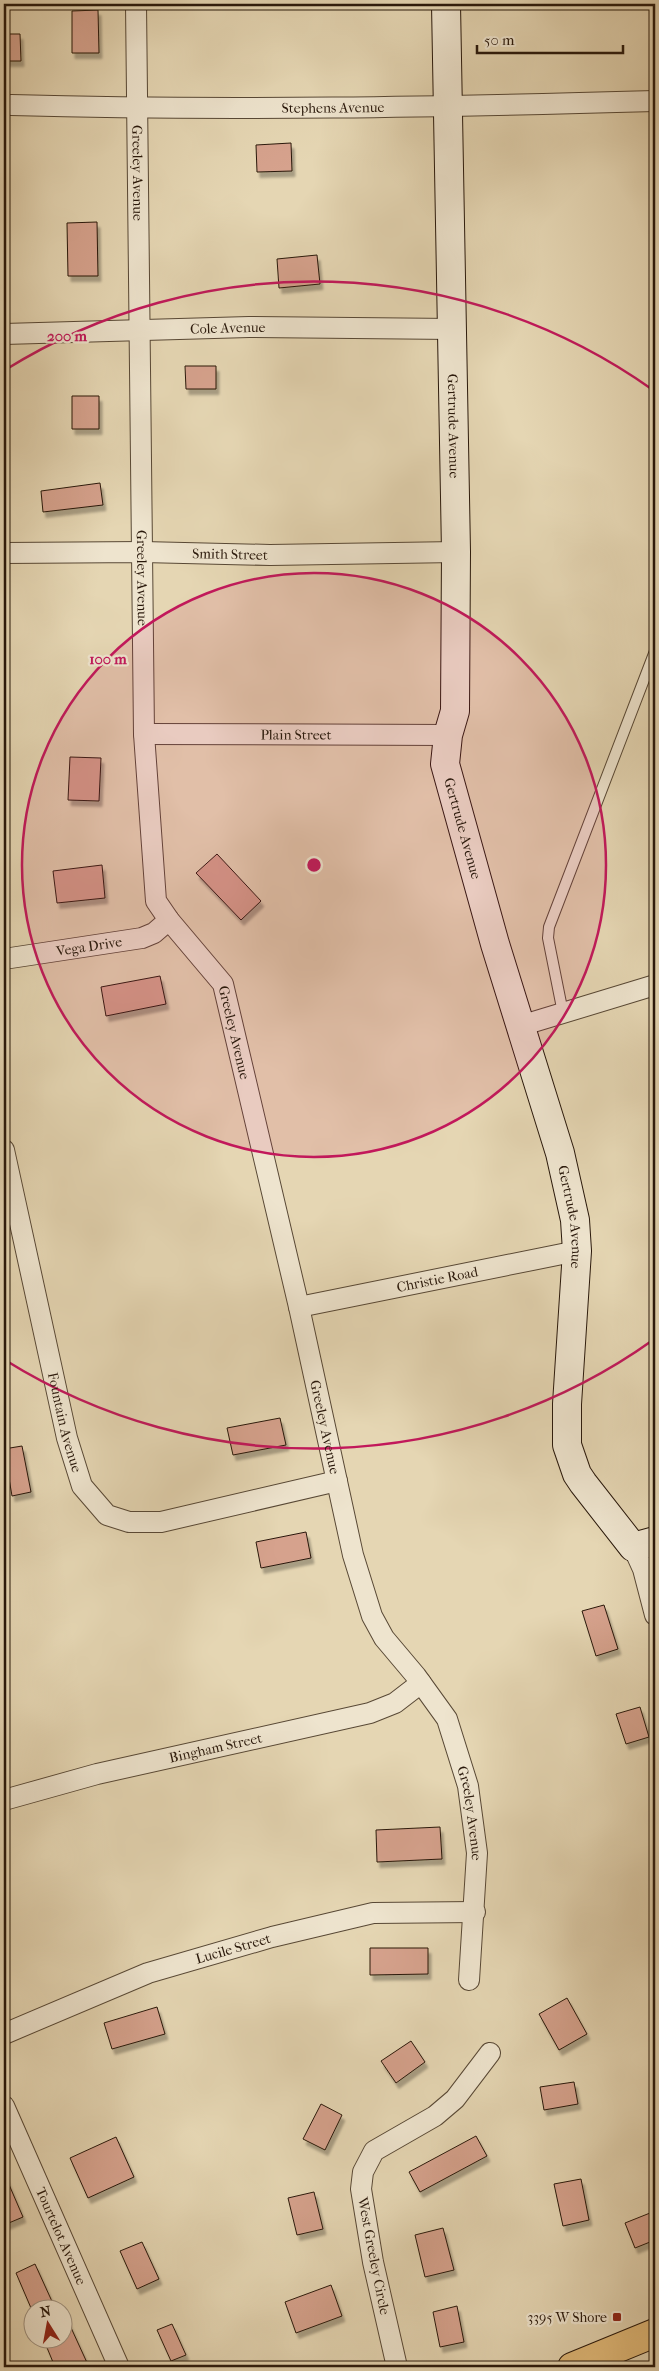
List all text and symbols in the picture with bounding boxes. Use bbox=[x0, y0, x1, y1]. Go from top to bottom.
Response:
scale bar bbox=[477, 22, 623, 54]
text: 50 m bbox=[484, 31, 515, 49]
street label: Stephens Avenue bbox=[281, 99, 385, 117]
street label: Greeley Avenue bbox=[128, 125, 146, 221]
street label: Cole Avenue bbox=[190, 319, 266, 338]
text: 200 m bbox=[47, 327, 87, 345]
street label: Gertrude Avenue bbox=[444, 373, 463, 478]
street label: Greeley Avenue bbox=[133, 530, 151, 626]
street label: Smith Street bbox=[192, 545, 268, 564]
text: 100 m bbox=[89, 650, 127, 668]
street label: Plain Street bbox=[260, 726, 332, 744]
street label: Gertrude Avenue bbox=[440, 776, 485, 881]
centre of rings bbox=[305, 856, 323, 874]
street label: Vega Drive bbox=[54, 933, 123, 960]
street label: Greeley Avenue bbox=[215, 984, 253, 1081]
street label: Gertrude Avenue bbox=[554, 1164, 585, 1269]
street label: Christie Road bbox=[395, 1263, 480, 1296]
street label: Fountain Avenue bbox=[44, 1371, 85, 1475]
street label: Greeley Avenue bbox=[306, 1379, 343, 1476]
street label: Bingham Street bbox=[167, 1729, 264, 1767]
street label: Greeley Avenue bbox=[453, 1764, 485, 1861]
street label: Lucile Street bbox=[194, 1930, 273, 1968]
street label: Tourtelot Avenue bbox=[32, 2185, 90, 2288]
street label: West Greeley Circle bbox=[354, 2195, 393, 2316]
north arrow bbox=[22, 2298, 72, 2348]
text: N bbox=[39, 2302, 53, 2321]
place label: 3395 W Shore bbox=[528, 2309, 607, 2326]
marker: 3395 W Shore bbox=[611, 2311, 623, 2323]

